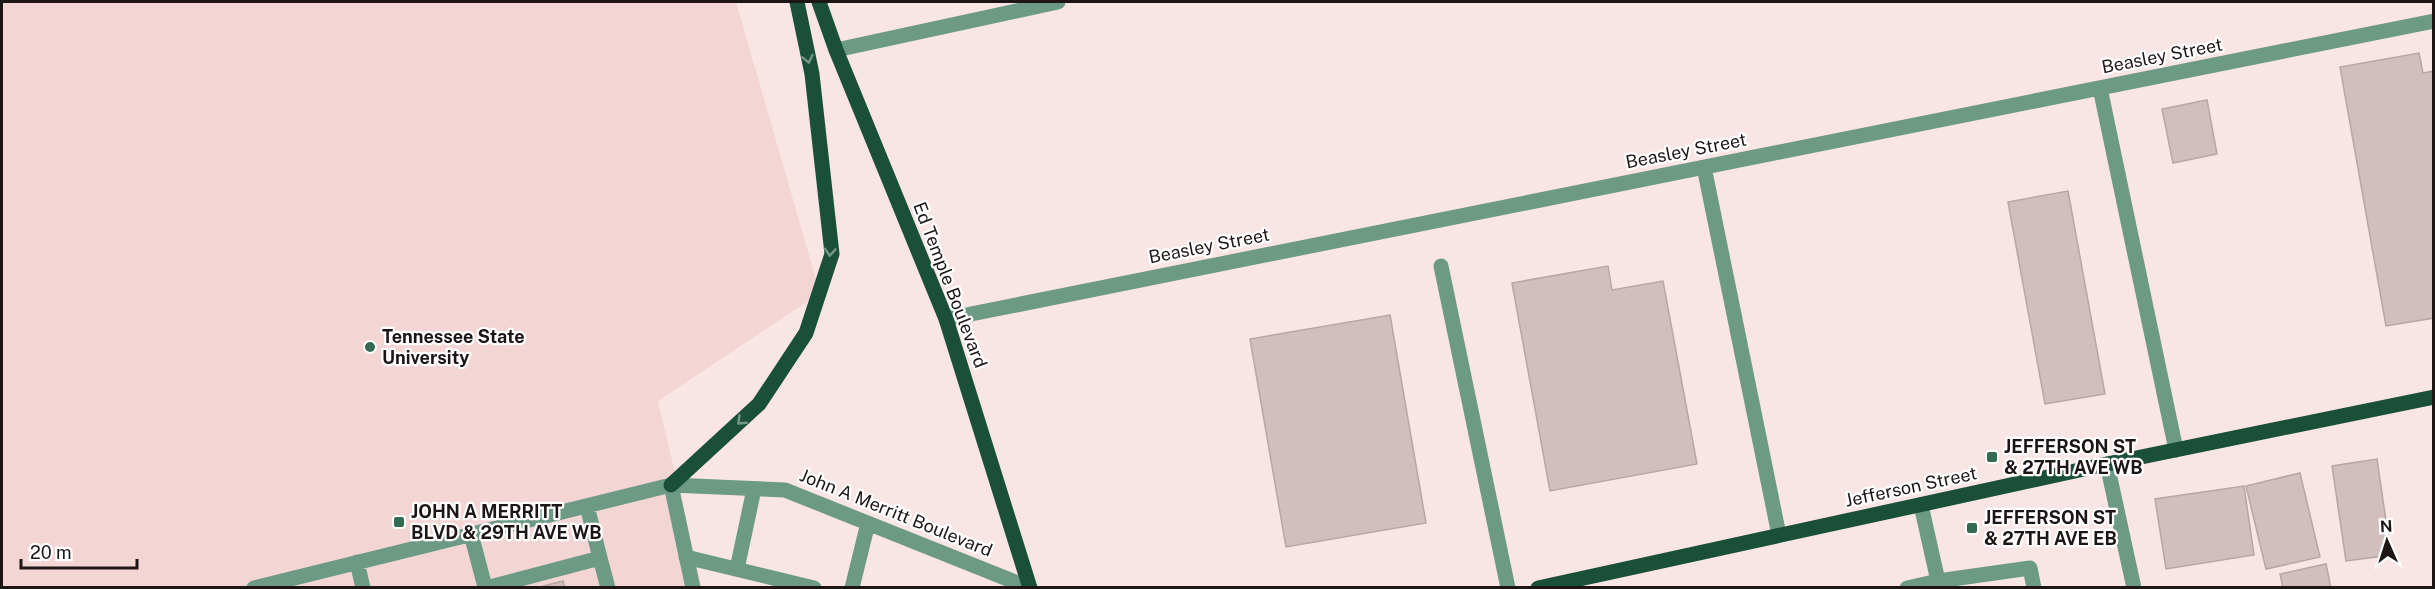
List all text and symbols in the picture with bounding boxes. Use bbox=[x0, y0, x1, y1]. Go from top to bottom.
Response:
street label: Beasley Street bbox=[2100, 33, 2224, 78]
one-way arrow bbox=[801, 54, 814, 64]
street label: Beasley Street bbox=[1624, 128, 1748, 173]
street label: Ed Temple Boulevard bbox=[909, 199, 992, 371]
street label: Beasley Street bbox=[1147, 223, 1271, 268]
one-way arrow bbox=[823, 248, 836, 257]
place label: Tennessee State University bbox=[382, 326, 525, 368]
marker: Tennessee State University bbox=[363, 340, 377, 354]
one-way arrow bbox=[737, 414, 747, 425]
place label: JEFFERSON ST & 27TH AVE WB bbox=[2004, 436, 2143, 478]
marker: JEFFERSON ST & 27TH AVE WB bbox=[1985, 450, 1999, 464]
street label: Jefferson Street bbox=[1843, 462, 1979, 511]
street label: John A Merritt Boulevard bbox=[797, 464, 996, 561]
place label: JOHN A MERRITT BLVD & 29TH AVE WB bbox=[411, 501, 602, 543]
place label: JEFFERSON ST & 27TH AVE EB bbox=[1984, 507, 2117, 549]
north arrow bbox=[2357, 511, 2417, 571]
marker: JOHN A MERRITT BLVD & 29TH AVE WB bbox=[392, 515, 406, 529]
text: N bbox=[2379, 517, 2393, 536]
marker: JEFFERSON ST & 27TH AVE EB bbox=[1965, 521, 1979, 535]
scale bar bbox=[21, 532, 136, 570]
text: 20 m bbox=[30, 542, 72, 563]

